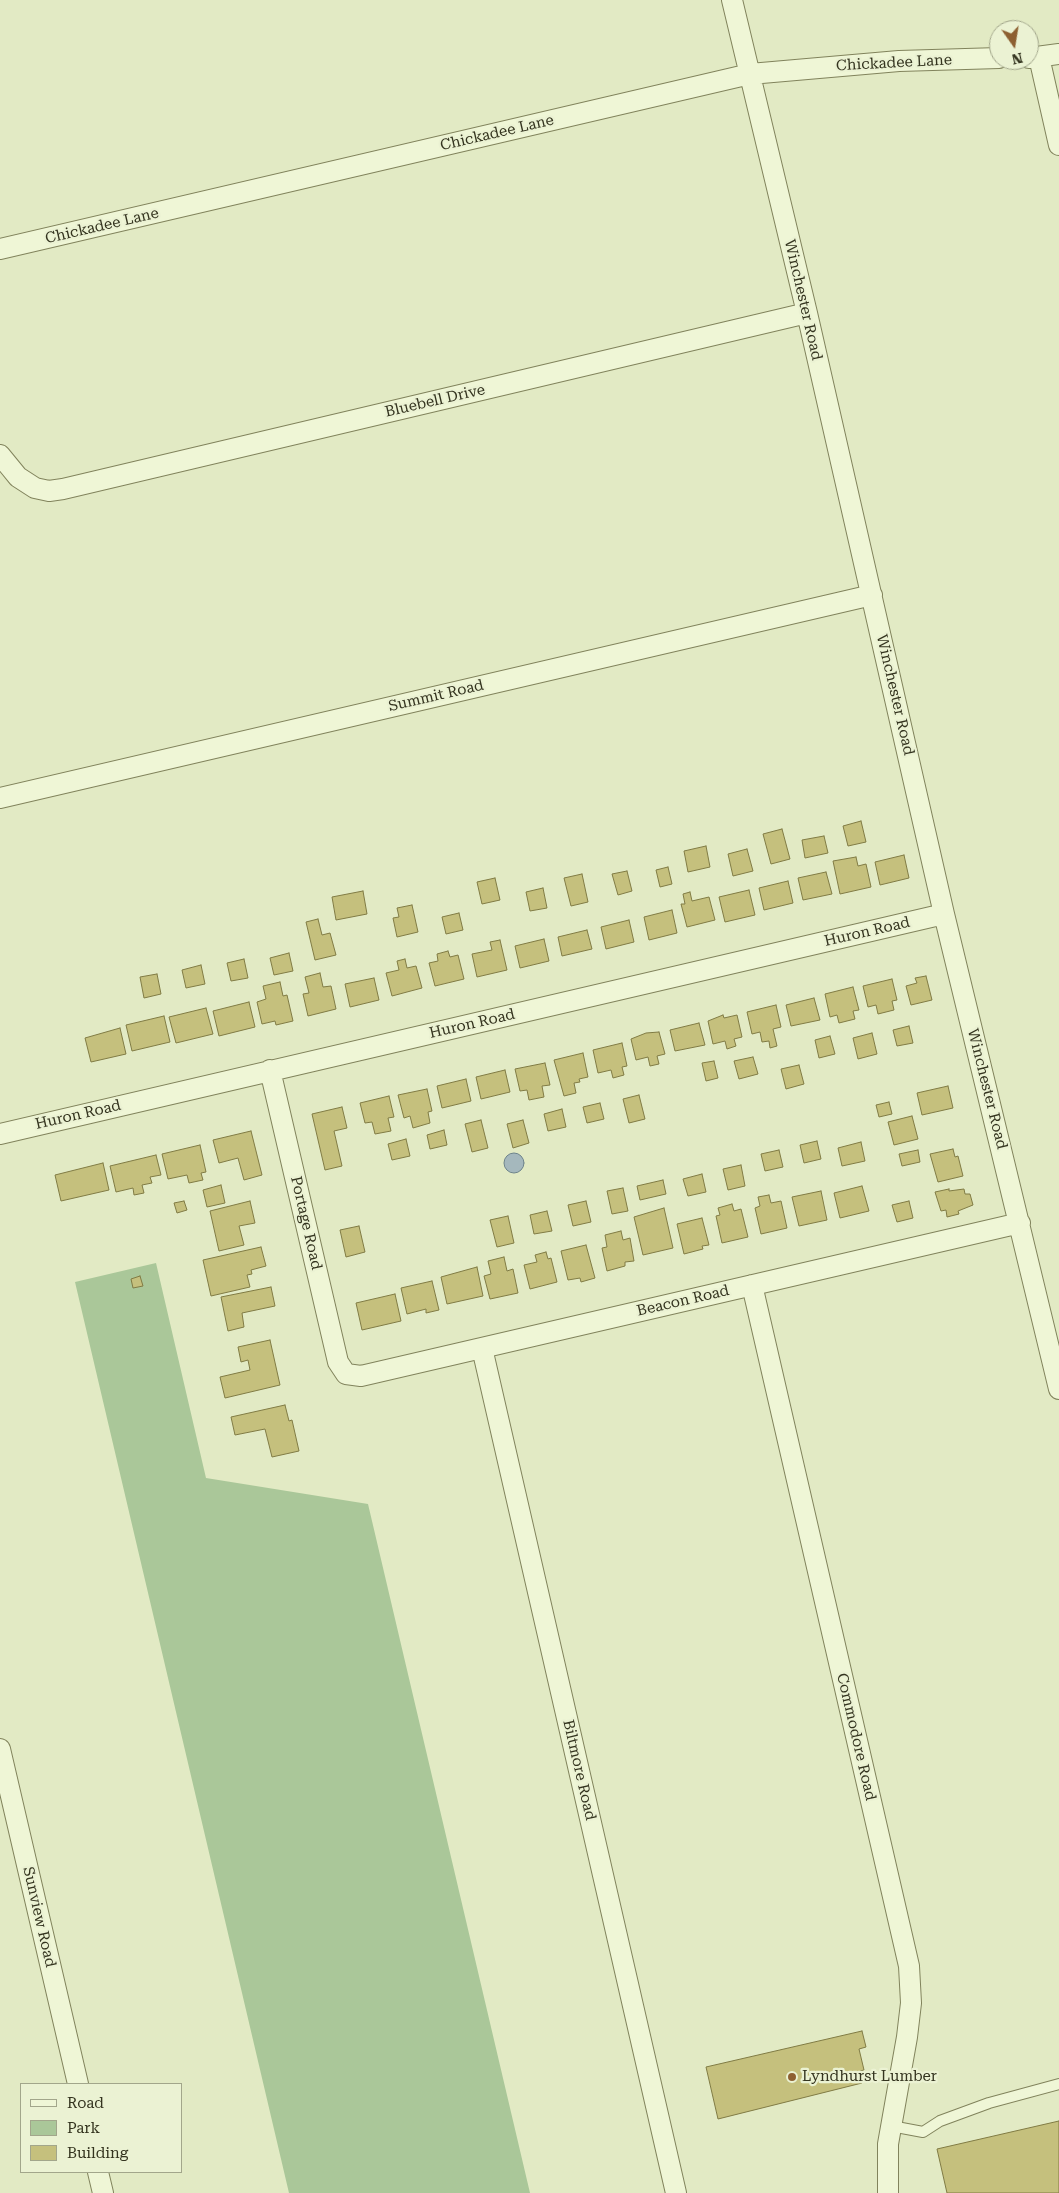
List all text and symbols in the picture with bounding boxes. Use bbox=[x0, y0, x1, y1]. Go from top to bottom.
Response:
north arrow bbox=[989, 20, 1039, 70]
text: N bbox=[1010, 50, 1024, 68]
street label: Chickadee Lane bbox=[836, 51, 952, 75]
street label: Chickadee Lane bbox=[438, 111, 556, 155]
street label: Chickadee Lane bbox=[43, 204, 161, 248]
street label: Winchester Road bbox=[780, 238, 826, 362]
street label: Bluebell Drive bbox=[383, 381, 487, 421]
street label: Winchester Road bbox=[872, 633, 918, 757]
street label: Summit Road bbox=[387, 676, 485, 716]
street label: Huron Road bbox=[822, 913, 912, 951]
street label: Huron Road bbox=[427, 1005, 517, 1043]
street label: Winchester Road bbox=[963, 1027, 1011, 1151]
street label: Huron Road bbox=[33, 1096, 123, 1134]
street label: Portage Road bbox=[286, 1174, 326, 1272]
street label: Beacon Road bbox=[635, 1282, 731, 1320]
street label: Commodore Road bbox=[833, 1671, 879, 1803]
street label: Biltmore Road bbox=[559, 1718, 599, 1822]
street label: Sunview Road bbox=[19, 1865, 59, 1969]
place label: Lyndhurst Lumber bbox=[802, 2068, 937, 2086]
marker: Lyndhurst Lumber bbox=[786, 2071, 798, 2083]
legend bbox=[20, 2083, 182, 2173]
text: Road bbox=[67, 2094, 104, 2112]
text: Park bbox=[67, 2119, 100, 2137]
text: Building bbox=[67, 2144, 128, 2162]

